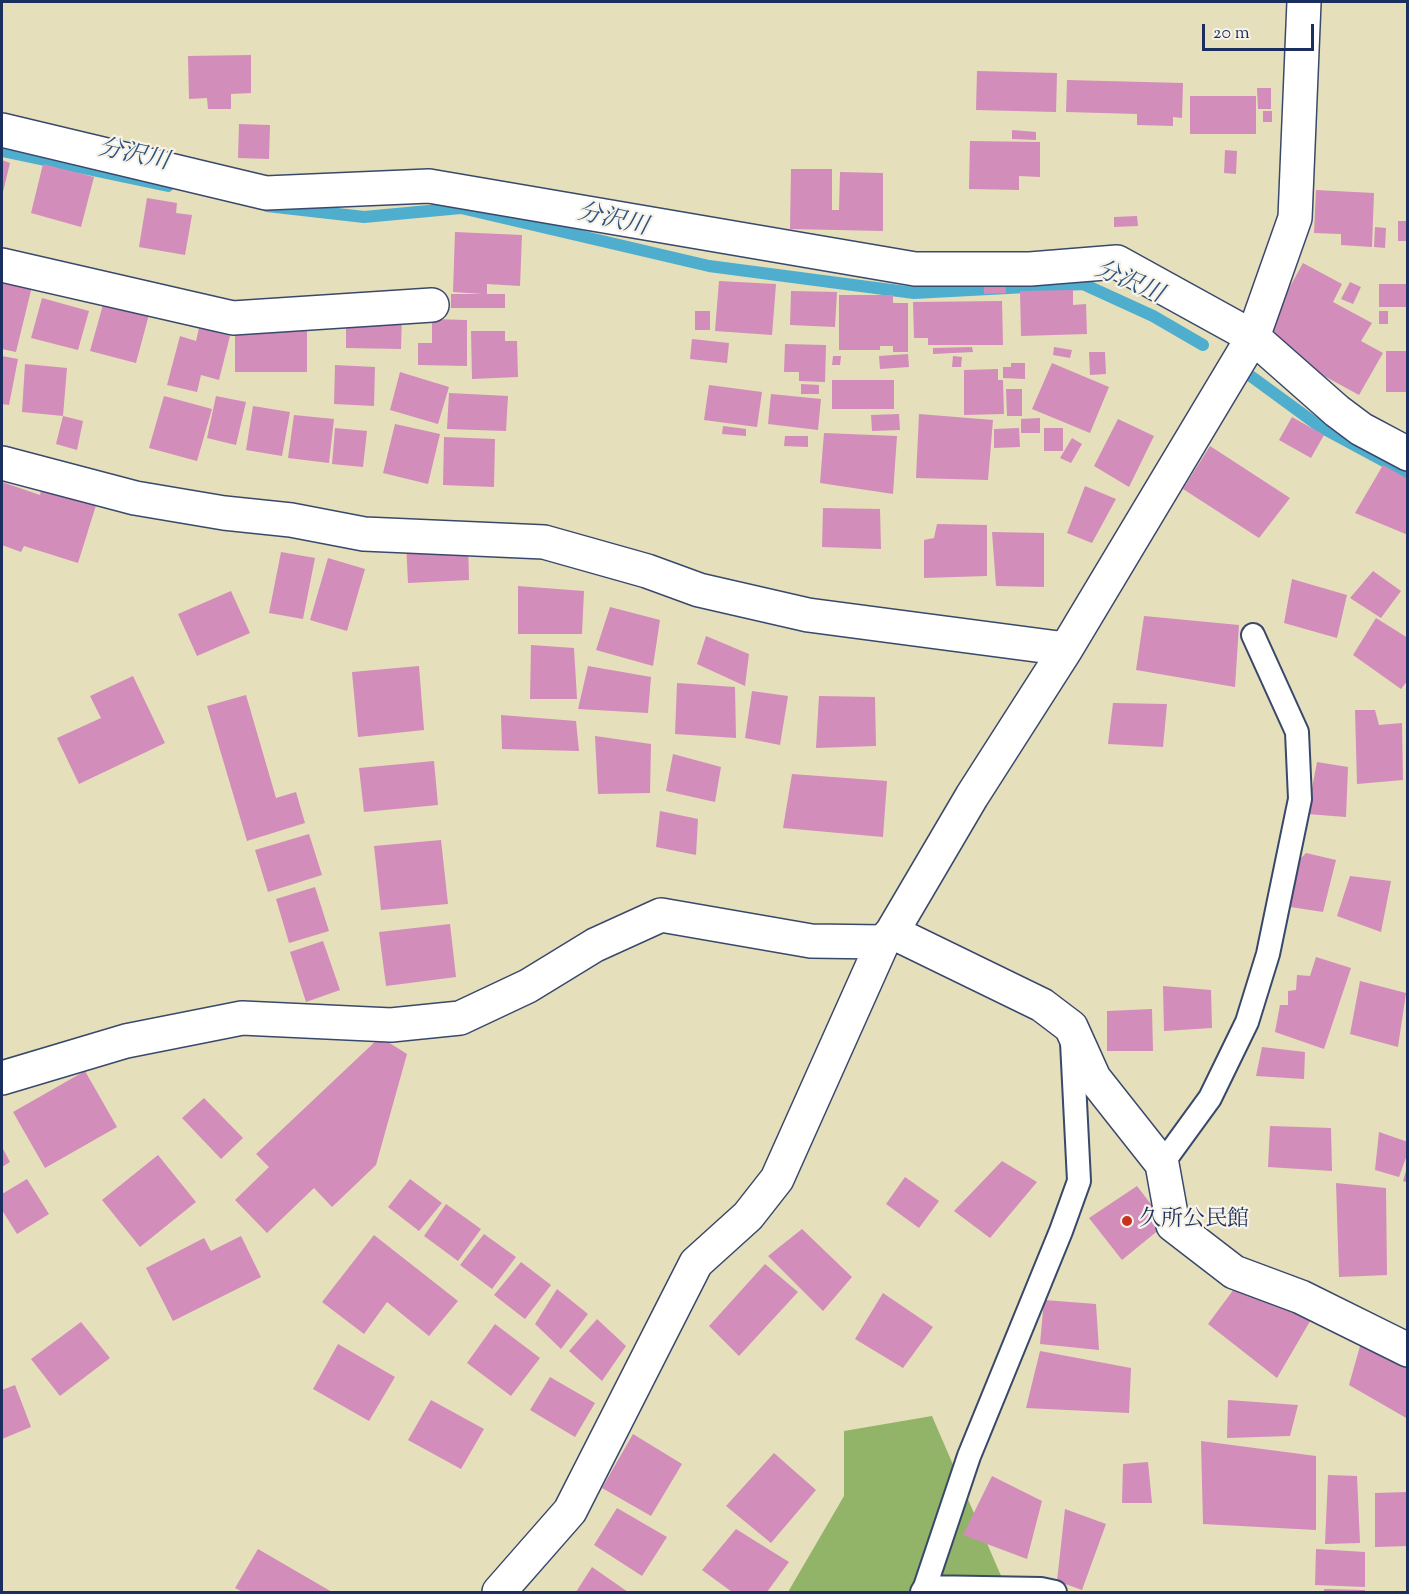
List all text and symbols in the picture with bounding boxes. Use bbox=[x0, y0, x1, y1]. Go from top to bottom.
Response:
scale bar bbox=[1205, 12, 1318, 50]
text: 20 m bbox=[1213, 21, 1250, 47]
water label: 分沢川 bbox=[95, 135, 171, 179]
water label: 分沢川 bbox=[574, 200, 650, 244]
water label: 分沢川 bbox=[1089, 257, 1167, 311]
place label: 久所公民館 bbox=[1139, 1208, 1249, 1234]
marker: 久所公民館 bbox=[1120, 1214, 1134, 1228]

